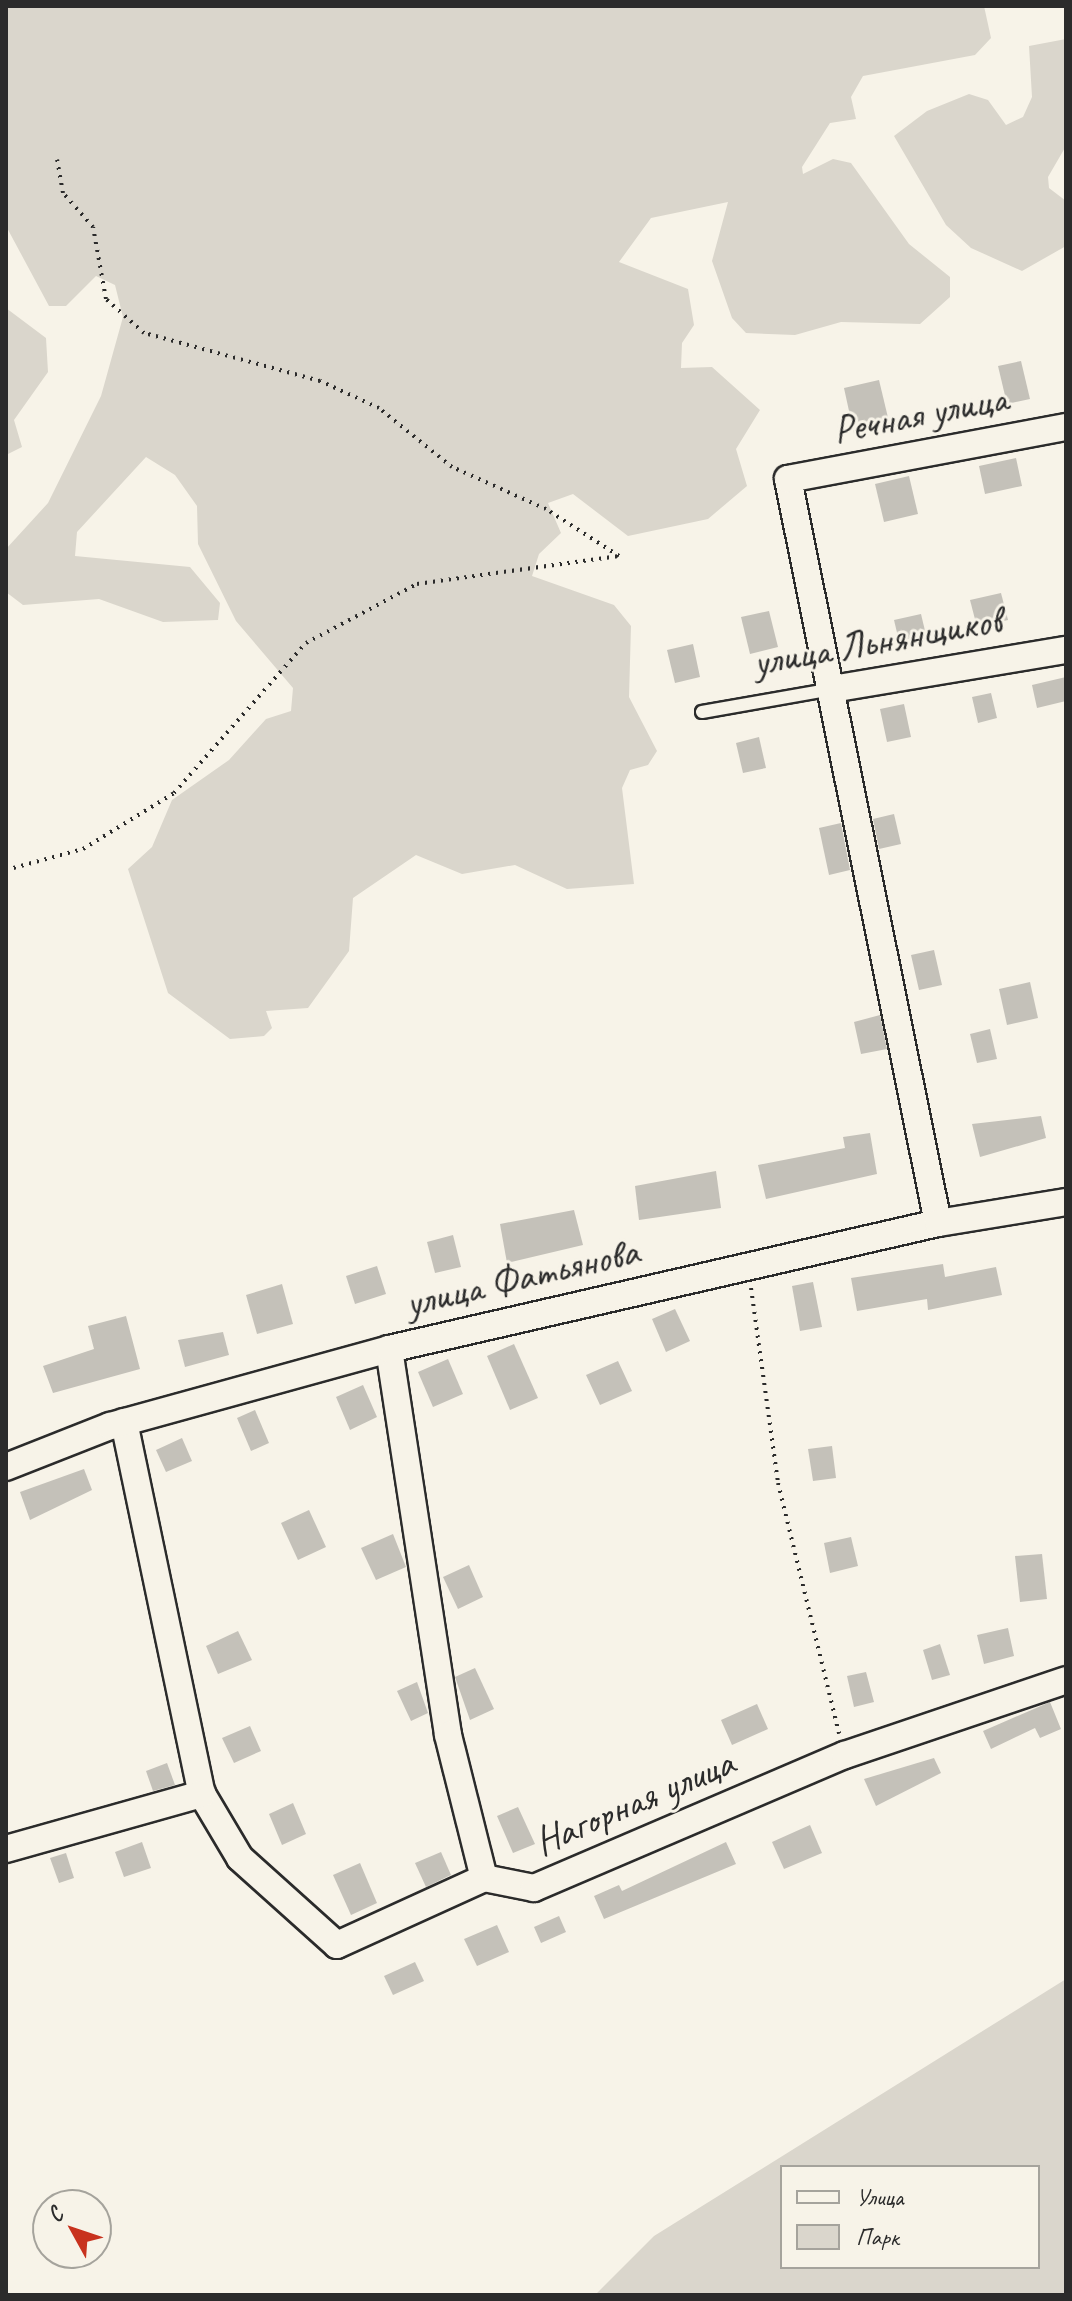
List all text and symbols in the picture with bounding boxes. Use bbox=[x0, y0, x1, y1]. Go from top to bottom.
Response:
street label: Речная улица bbox=[829, 374, 1011, 454]
street label: улица Льнянщиков bbox=[750, 596, 1004, 686]
street label: улица Фатьянова bbox=[403, 1227, 641, 1327]
street label: Нагорная улица bbox=[526, 1738, 742, 1866]
legend bbox=[780, 2165, 1040, 2269]
text: Улица bbox=[856, 2182, 904, 2212]
north arrow bbox=[32, 2189, 112, 2269]
text: С bbox=[41, 2202, 69, 2228]
text: Парк bbox=[856, 2222, 899, 2252]

